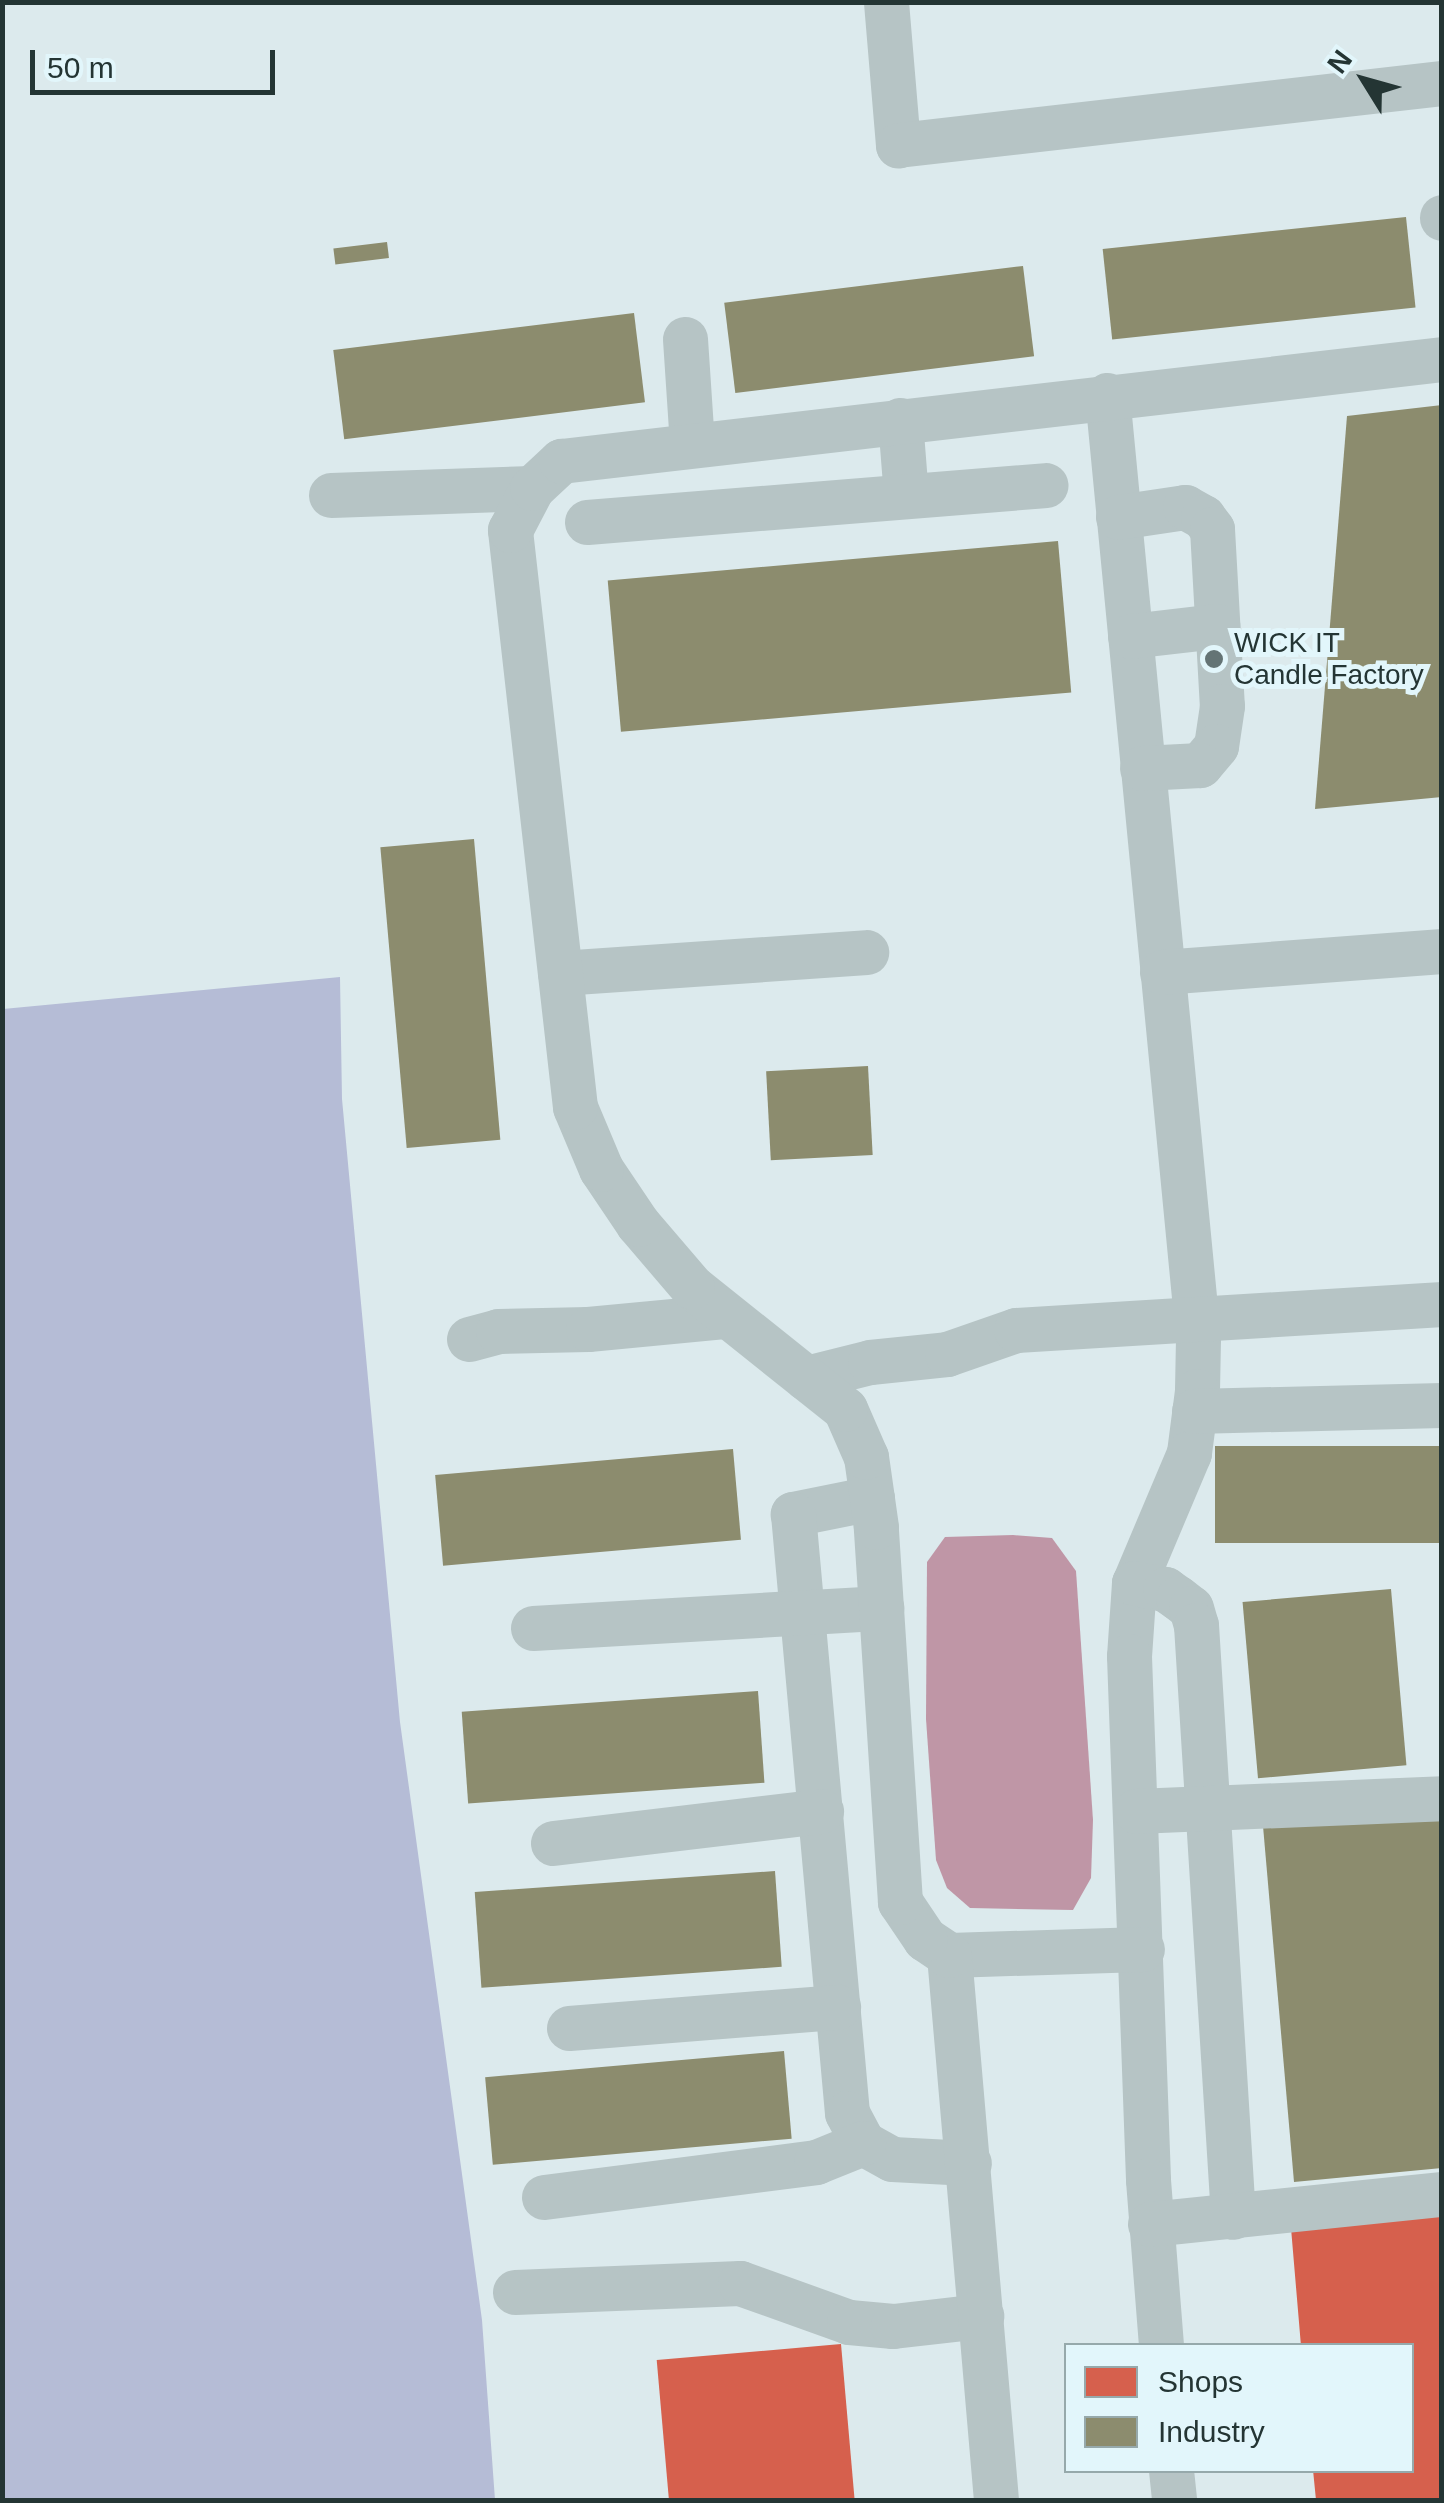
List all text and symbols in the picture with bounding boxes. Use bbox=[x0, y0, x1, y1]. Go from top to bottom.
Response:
scale bar bbox=[35, 30, 280, 92]
north arrow bbox=[1314, 30, 1414, 130]
text: N bbox=[1321, 44, 1358, 79]
text: 50 m bbox=[47, 51, 114, 84]
place label: WICK IT Candle Factory bbox=[1234, 626, 1424, 692]
marker: WICK IT Candle Factory bbox=[1203, 648, 1225, 670]
legend bbox=[1064, 2343, 1414, 2473]
text: Shops bbox=[1158, 2365, 1243, 2398]
text: Industry bbox=[1158, 2415, 1265, 2448]

